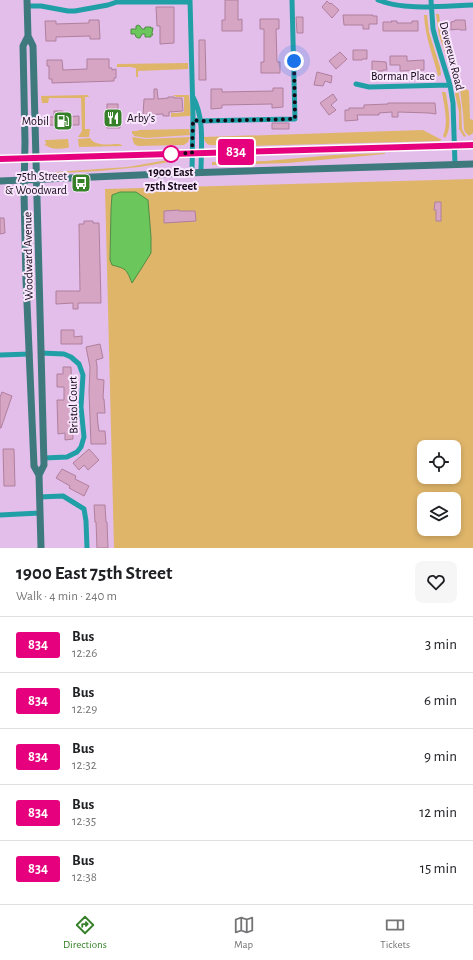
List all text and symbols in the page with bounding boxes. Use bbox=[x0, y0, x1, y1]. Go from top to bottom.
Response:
street label: Devereux Road bbox=[438, 20, 466, 92]
your location bbox=[284, 51, 304, 71]
street label: Borman Place bbox=[371, 70, 435, 82]
restaurant icon: Arby's bbox=[102, 107, 124, 129]
fuel station icon: Mobil bbox=[52, 110, 74, 132]
place label: Arby's bbox=[127, 112, 155, 125]
place label: Mobil bbox=[22, 115, 49, 127]
line badge: 834 bbox=[213, 139, 259, 165]
marker: 1900 East 75th Street bbox=[162, 145, 180, 163]
text: 834 bbox=[226, 145, 246, 159]
place label: 1900 East 75th Street bbox=[145, 166, 197, 192]
place label: 75th Street & Woodward bbox=[5, 170, 67, 196]
bus stop icon: 75th Street & Woodward bbox=[70, 172, 92, 194]
street label: Woodward Avenue bbox=[21, 212, 35, 300]
street label: Bristol Court bbox=[66, 376, 80, 434]
map controls bbox=[417, 440, 461, 536]
button: locate bbox=[417, 440, 461, 484]
button: layers bbox=[417, 492, 461, 536]
button: heart bbox=[415, 561, 457, 603]
text: 1900 East 75th Street bbox=[16, 564, 172, 583]
text: Walk · 4 min · 240 m bbox=[16, 590, 117, 603]
text: Bus bbox=[72, 629, 94, 644]
text: 3 min bbox=[425, 637, 457, 652]
text: 834 bbox=[28, 638, 48, 652]
text: 12:26 bbox=[72, 647, 97, 660]
text: Bus bbox=[72, 685, 94, 700]
text: 6 min bbox=[424, 693, 457, 708]
text: 834 bbox=[28, 694, 48, 708]
text: 12:29 bbox=[72, 703, 97, 716]
text: Bus bbox=[72, 741, 94, 756]
text: 9 min bbox=[424, 749, 457, 764]
text: 834 bbox=[28, 750, 48, 764]
text: 12:32 bbox=[72, 759, 97, 772]
text: Bus bbox=[72, 797, 94, 812]
text: 12 min bbox=[419, 805, 457, 820]
text: 834 bbox=[28, 806, 48, 820]
text: 12:35 bbox=[72, 815, 96, 828]
text: Bus bbox=[72, 853, 94, 868]
text: 15 min bbox=[420, 861, 457, 876]
text: 834 bbox=[28, 862, 48, 876]
text: 12:38 bbox=[72, 871, 97, 884]
tab: Directions bbox=[63, 914, 107, 951]
tab: Map bbox=[233, 914, 255, 951]
tab: Tickets bbox=[380, 914, 410, 951]

